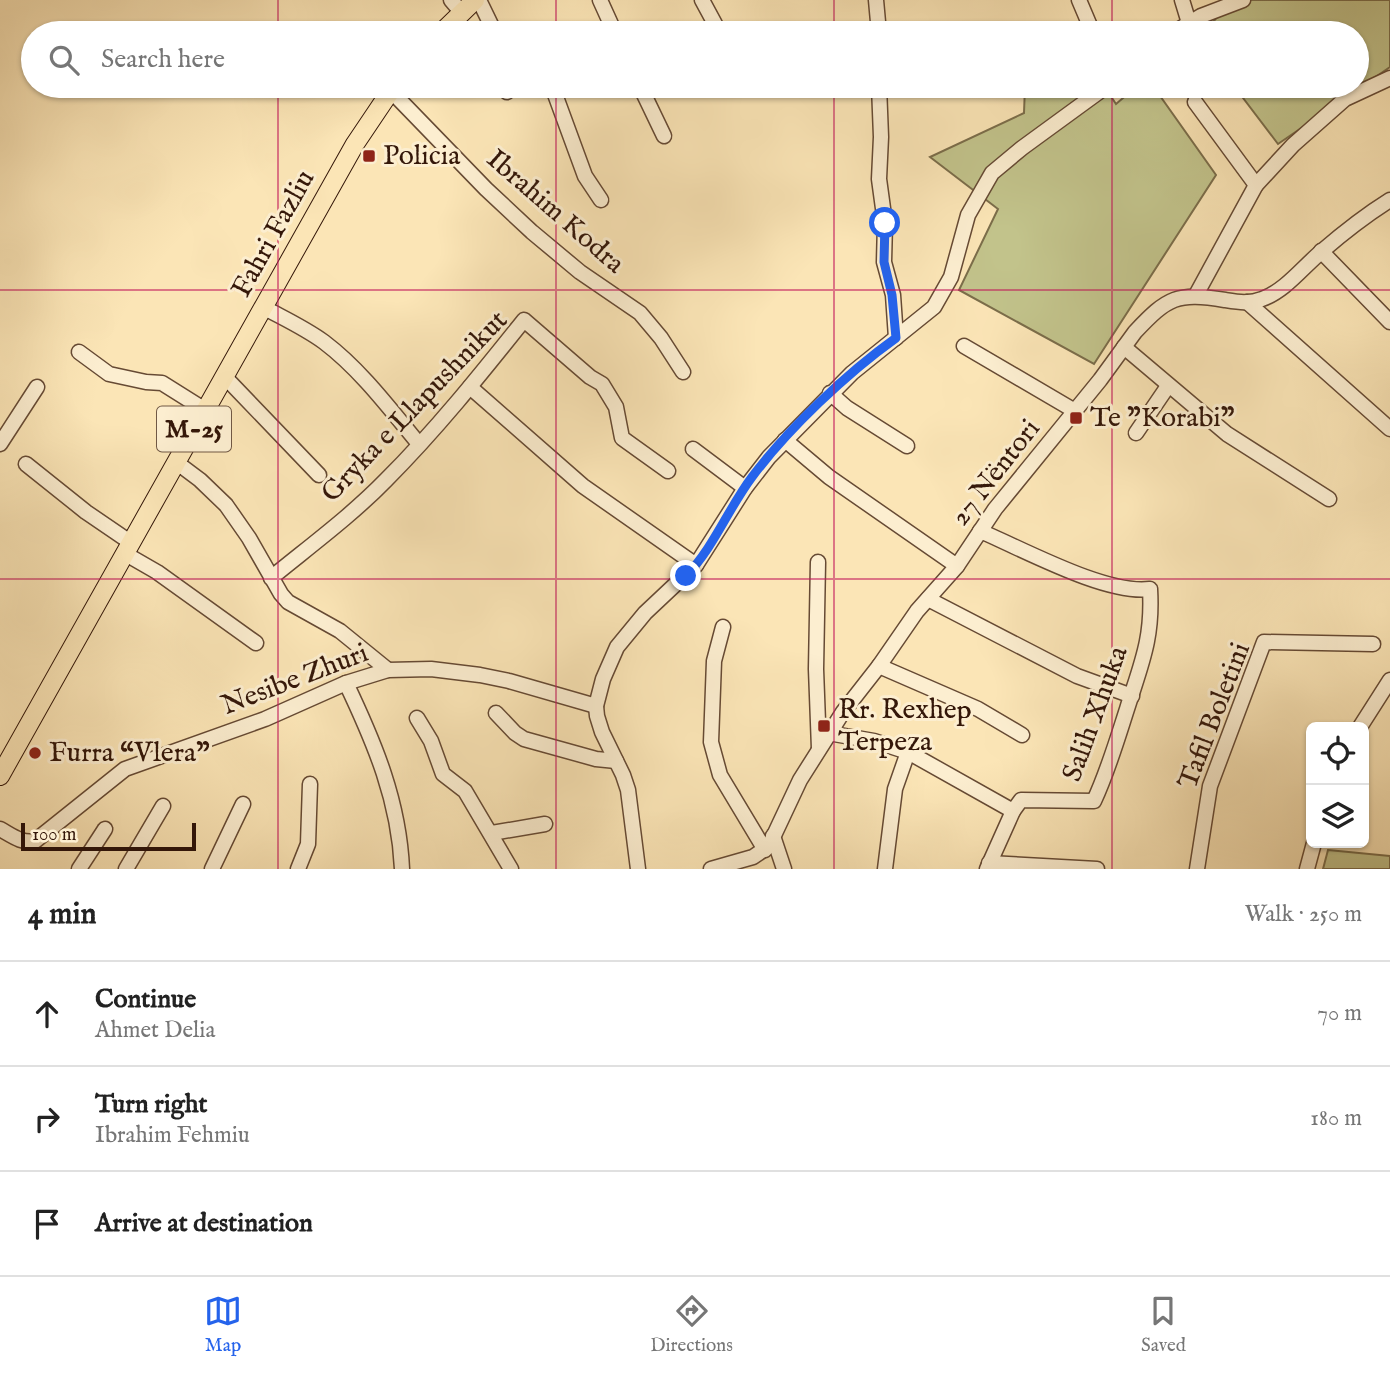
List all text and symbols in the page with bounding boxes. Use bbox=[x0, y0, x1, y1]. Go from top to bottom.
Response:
search box bbox=[21, 21, 1369, 98]
icon: search bbox=[45, 41, 83, 79]
text: Search here bbox=[101, 43, 225, 76]
place label: Policia bbox=[383, 139, 461, 174]
street label: Ibrahim Kodra bbox=[479, 142, 632, 282]
marker: Policia bbox=[361, 148, 377, 164]
street label: Fahri Fazliu bbox=[225, 164, 323, 304]
route start bbox=[869, 207, 900, 238]
street label: Gryka e Llapushnikut bbox=[314, 303, 516, 510]
place label: Te "Korabi" bbox=[1090, 401, 1235, 436]
road number: M-25 bbox=[157, 406, 231, 452]
marker: Te "Korabi" bbox=[1068, 410, 1084, 426]
street label: 27 Nëntori bbox=[944, 413, 1048, 533]
route end bbox=[670, 560, 701, 591]
street label: Nesibe Zhuri bbox=[217, 636, 373, 724]
street label: Tafil Boletini bbox=[1171, 638, 1259, 794]
street label: Salih Xhuka bbox=[1055, 641, 1137, 787]
place label: Rr. Rexhep Terpeza bbox=[838, 693, 972, 760]
marker: Rr. Rexhep Terpeza bbox=[816, 718, 832, 734]
map controls bbox=[1306, 722, 1369, 848]
button: locate bbox=[1306, 722, 1369, 785]
place label: Furra “Vlera” bbox=[49, 736, 210, 771]
marker: Furra “Vlera” bbox=[27, 745, 43, 761]
button: layers bbox=[1306, 785, 1369, 848]
scale bar bbox=[21, 820, 196, 852]
text: 100 m bbox=[32, 823, 76, 847]
text: 4 min bbox=[28, 896, 96, 934]
text: Walk · 250 m bbox=[1245, 900, 1362, 929]
text: Continue bbox=[95, 983, 196, 1016]
icon: ahead bbox=[28, 995, 66, 1033]
text: 70 m bbox=[1317, 999, 1362, 1028]
text: Ahmet Delia bbox=[95, 1016, 215, 1045]
text: Turn right bbox=[95, 1088, 208, 1121]
icon: right bbox=[28, 1100, 66, 1138]
text: 180 m bbox=[1310, 1104, 1362, 1133]
text: Ibrahim Fehmiu bbox=[95, 1121, 250, 1150]
icon: arrive bbox=[28, 1205, 66, 1243]
text: Arrive at destination bbox=[95, 1207, 313, 1240]
tab: Map bbox=[204, 1292, 242, 1358]
tab: Directions bbox=[650, 1292, 733, 1358]
tab: Saved bbox=[1141, 1292, 1186, 1358]

